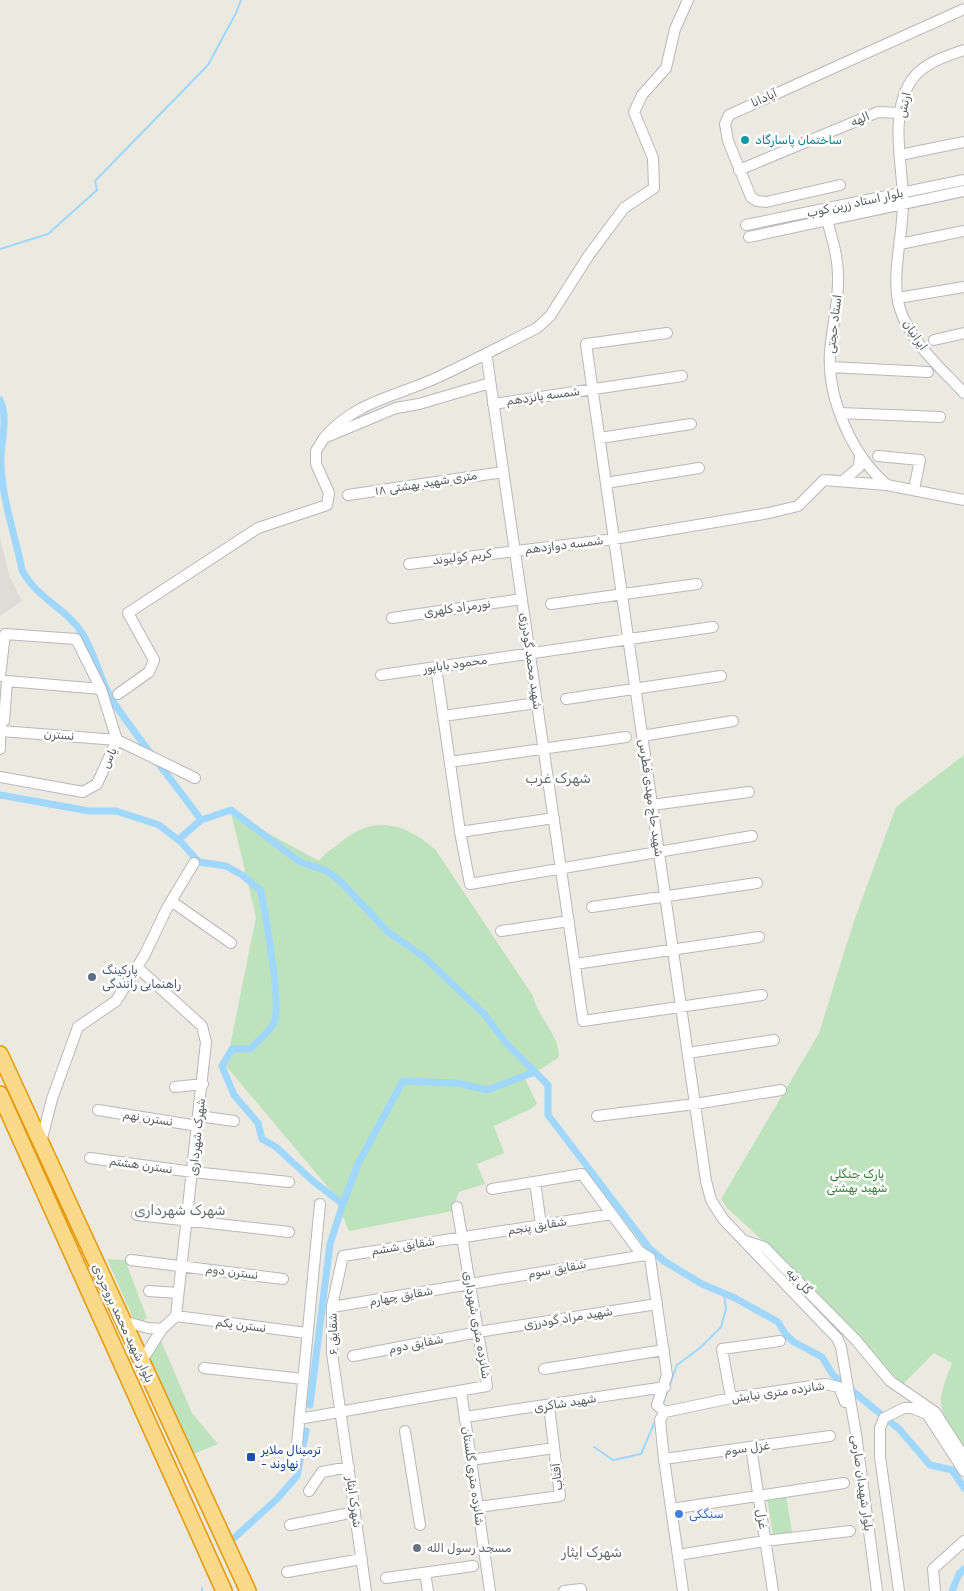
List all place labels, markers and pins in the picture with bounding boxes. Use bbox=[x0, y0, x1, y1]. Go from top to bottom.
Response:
place label: ساختمان پاسارگاد bbox=[755, 133, 842, 148]
marker: ساختمان پاسارگاد bbox=[739, 134, 751, 146]
place label: پارکینگ راهنمایی رانندگی bbox=[102, 963, 181, 992]
marker: پارکینگ راهنمایی رانندگی bbox=[86, 971, 98, 983]
place label: ترمینال ملایر - نهاوند bbox=[260, 1443, 321, 1472]
marker: ترمینال ملایر - نهاوند bbox=[245, 1451, 257, 1463]
place label: سنگکی bbox=[689, 1507, 724, 1522]
marker: سنگکی bbox=[673, 1508, 685, 1520]
place label: مسجد رسول الله bbox=[427, 1541, 512, 1556]
marker: مسجد رسول الله bbox=[411, 1542, 423, 1554]

